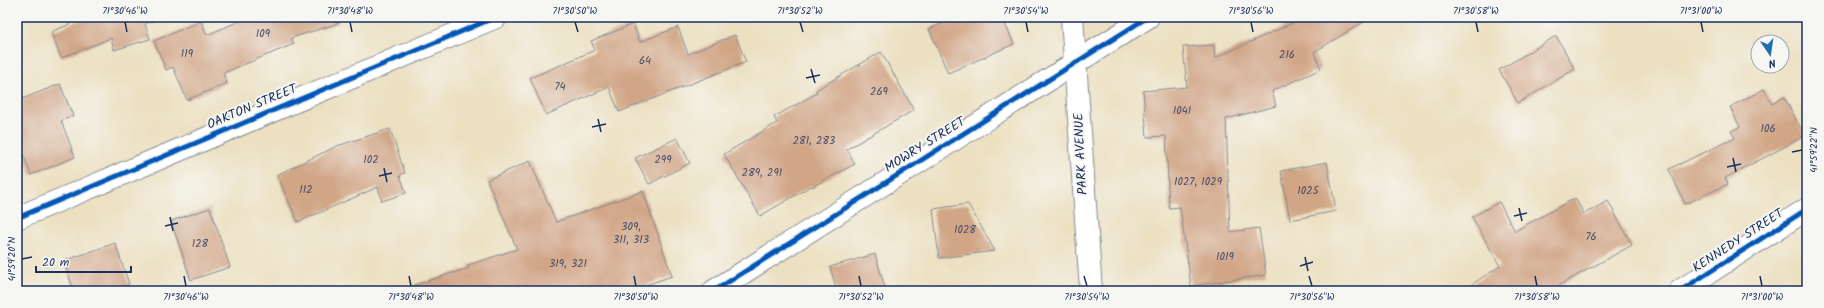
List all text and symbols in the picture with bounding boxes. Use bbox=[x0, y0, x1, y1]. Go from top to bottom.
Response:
text: 71°30'46"W bbox=[102, 3, 148, 19]
text: 71°30'48"W bbox=[327, 3, 373, 19]
text: 71°30'50"W bbox=[553, 3, 598, 19]
text: 71°30'52"W bbox=[777, 3, 823, 19]
text: 71°30'54"W bbox=[1003, 3, 1049, 19]
text: 71°30'56"W bbox=[1228, 3, 1274, 19]
text: 71°30'58"W bbox=[1453, 3, 1499, 19]
text: 71°31'00"W bbox=[1680, 3, 1722, 19]
house number: 109 bbox=[256, 25, 271, 43]
north arrow bbox=[1750, 34, 1790, 74]
house number: 119 bbox=[181, 45, 194, 63]
house number: 216 bbox=[1279, 46, 1295, 64]
house number: 64 bbox=[639, 52, 651, 70]
text: N bbox=[1767, 53, 1777, 72]
street label: OAKTON STREET bbox=[204, 78, 301, 135]
house number: 74 bbox=[554, 78, 566, 96]
house number: 269 bbox=[870, 83, 889, 101]
house number: 1041 bbox=[1173, 102, 1191, 120]
street label: MOWRY STREET bbox=[880, 111, 971, 178]
street label: PARK AVENUE bbox=[1068, 112, 1094, 196]
house number: 106 bbox=[1760, 120, 1776, 138]
text: 41°59'22"N bbox=[1806, 127, 1822, 173]
house number: 281, 283 bbox=[793, 132, 835, 150]
house number: 102 bbox=[363, 151, 379, 169]
house number: 299 bbox=[654, 151, 672, 169]
house number: 289, 291 bbox=[742, 164, 782, 182]
house number: 1027, 1029 bbox=[1174, 173, 1223, 191]
house number: 112 bbox=[299, 181, 313, 199]
house number: 1025 bbox=[1297, 182, 1320, 200]
street label: KENNEDY STREET bbox=[1688, 203, 1789, 278]
house number: 309, 311, 313 bbox=[613, 218, 649, 249]
house number: 1028 bbox=[954, 221, 976, 239]
house number: 76 bbox=[1585, 228, 1597, 246]
house number: 128 bbox=[192, 235, 209, 253]
text: 41°59'20"N bbox=[4, 236, 20, 281]
scale bar bbox=[36, 248, 131, 274]
house number: 1019 bbox=[1216, 248, 1235, 266]
text: 20 m bbox=[42, 253, 70, 272]
house number: 319, 321 bbox=[549, 255, 587, 273]
text: 71°30'46"W bbox=[163, 289, 209, 305]
text: 71°30'48"W bbox=[388, 289, 434, 305]
text: 71°30'50"W bbox=[614, 289, 659, 305]
text: 71°30'52"W bbox=[838, 289, 884, 305]
text: 71°30'54"W bbox=[1064, 289, 1110, 305]
text: 71°30'56"W bbox=[1289, 289, 1335, 305]
text: 71°30'58"W bbox=[1514, 289, 1560, 305]
text: 71°31'00"W bbox=[1741, 289, 1783, 305]

